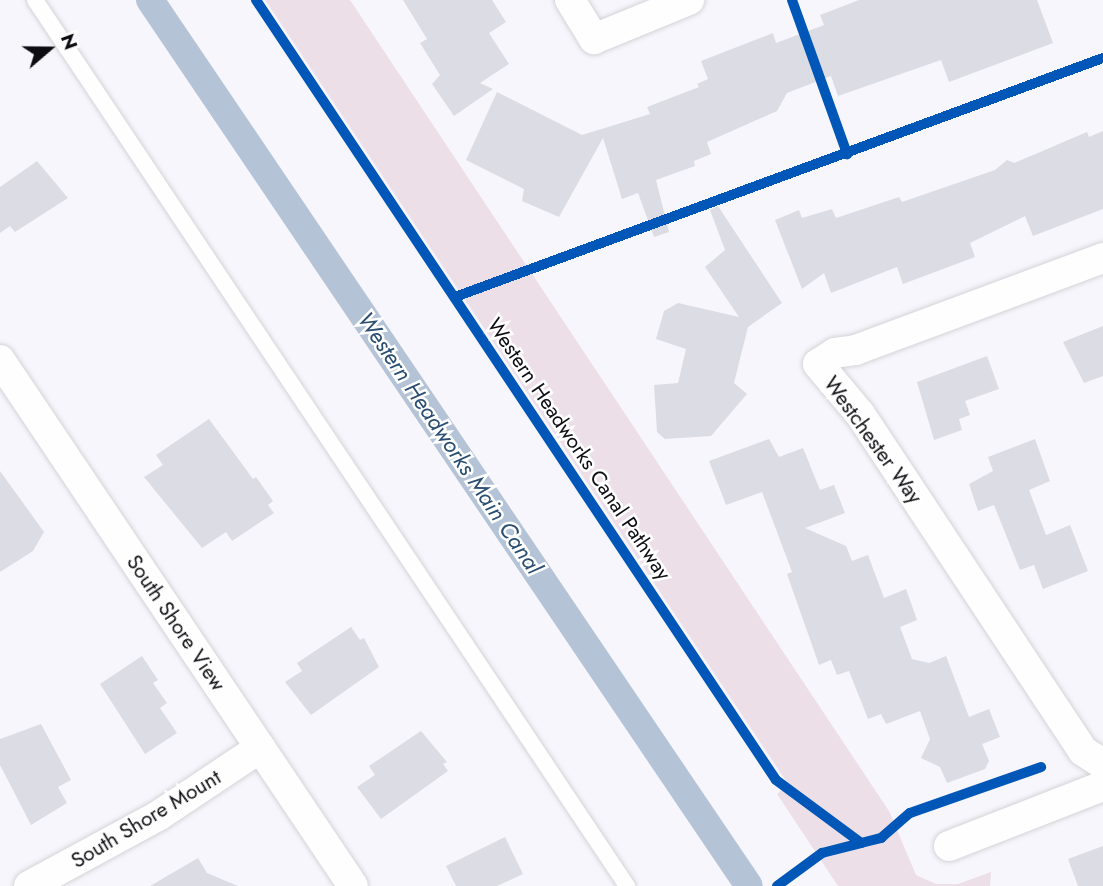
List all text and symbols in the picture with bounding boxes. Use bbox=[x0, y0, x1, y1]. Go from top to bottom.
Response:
north arrow bbox=[14, 14, 84, 84]
text: N bbox=[54, 30, 84, 53]
water label: Western Headworks Main Canal bbox=[352, 307, 548, 579]
street label: Western Headworks Canal Pathway bbox=[482, 313, 676, 585]
street label: Westchester Way bbox=[818, 371, 928, 509]
street label: South Shore View bbox=[121, 550, 231, 696]
street label: South Shore Mount bbox=[67, 764, 225, 874]

